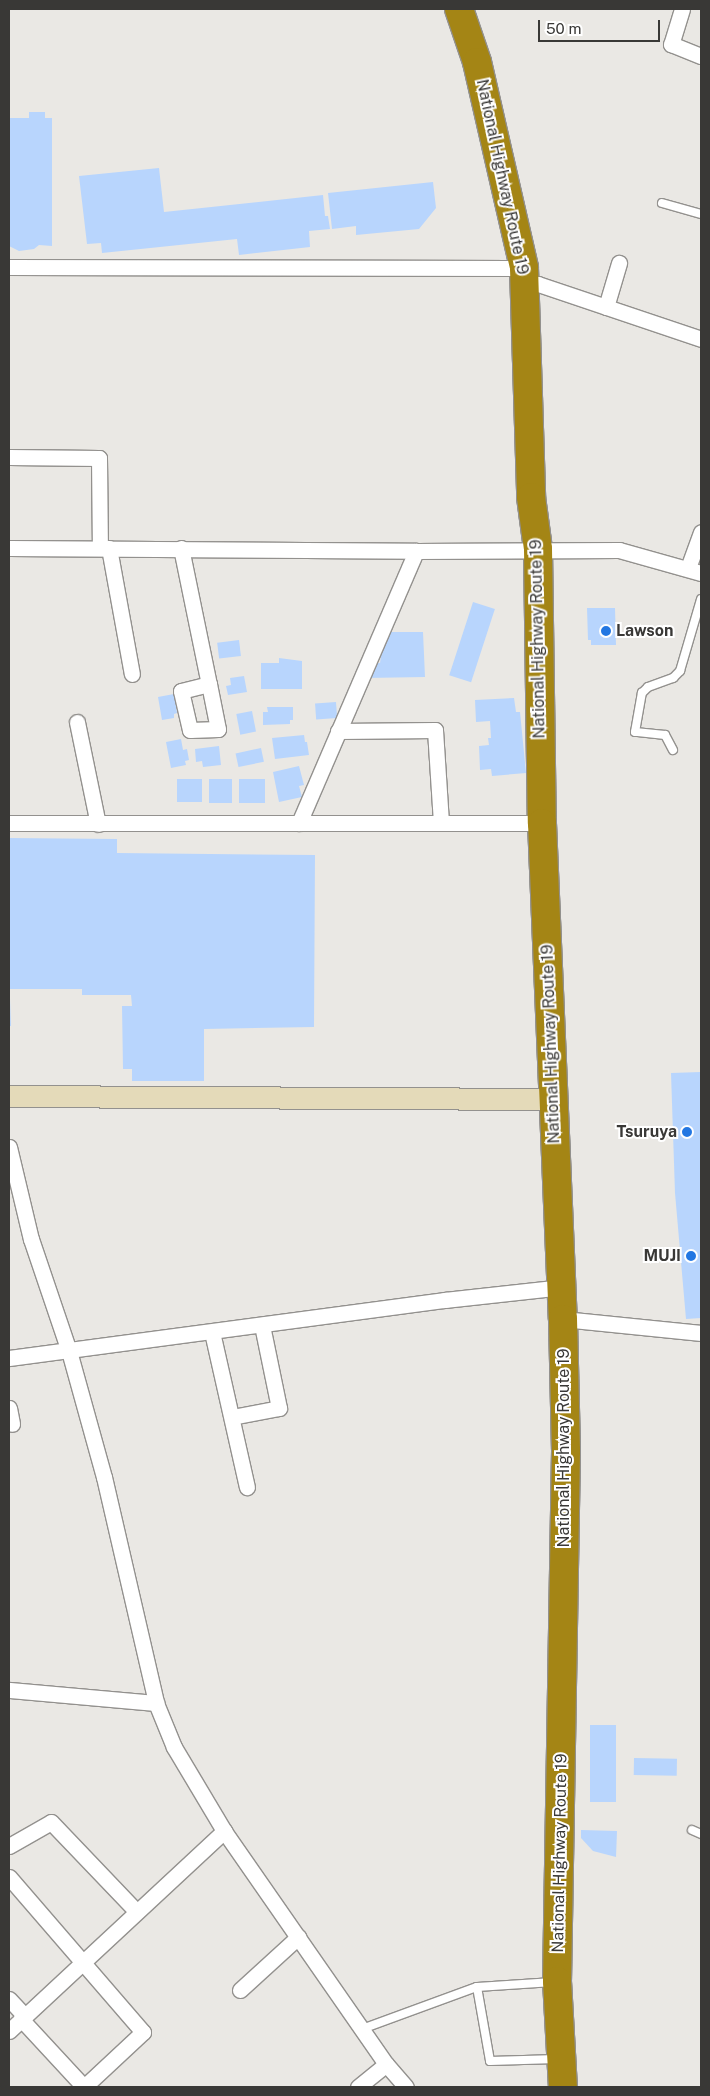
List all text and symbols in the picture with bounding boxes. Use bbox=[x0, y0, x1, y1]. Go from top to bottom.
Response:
scale bar bbox=[540, 10, 662, 42]
text: 50 m bbox=[546, 20, 581, 37]
street label: National Highway Route 19 bbox=[472, 78, 532, 276]
street label: National Highway Route 19 bbox=[527, 539, 549, 739]
place label: Lawson bbox=[616, 621, 673, 641]
marker: Lawson bbox=[600, 625, 612, 637]
street label: National Highway Route 19 bbox=[538, 944, 564, 1144]
place label: Tsuruya bbox=[616, 1122, 677, 1142]
marker: Tsuruya bbox=[681, 1126, 693, 1138]
place label: MUJI bbox=[644, 1246, 681, 1266]
marker: MUJI bbox=[685, 1250, 697, 1262]
street label: National Highway Route 19 bbox=[554, 1348, 574, 1548]
street label: National Highway Route 19 bbox=[549, 1753, 571, 1953]

